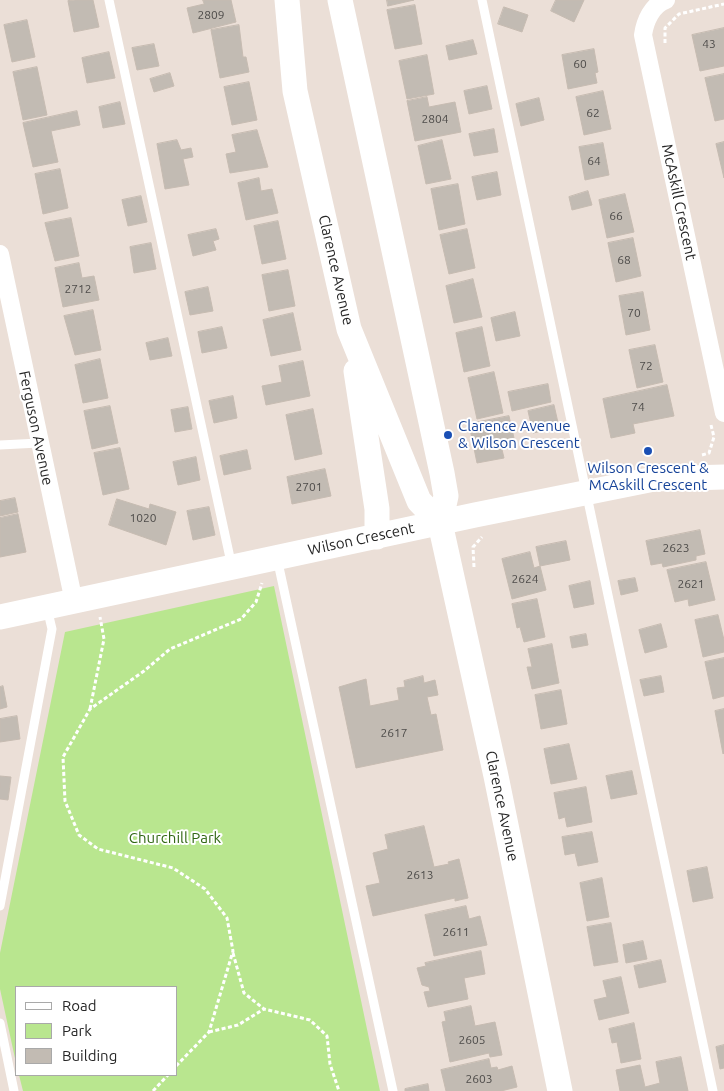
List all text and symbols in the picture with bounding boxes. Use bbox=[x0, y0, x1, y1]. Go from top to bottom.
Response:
house number: 2809 bbox=[197, 8, 225, 22]
house number: 43 bbox=[702, 37, 716, 51]
house number: 60 bbox=[573, 57, 587, 71]
house number: 62 bbox=[586, 106, 600, 120]
house number: 2804 bbox=[421, 112, 449, 126]
street label: McAskill Crescent bbox=[658, 142, 700, 262]
house number: 64 bbox=[587, 154, 601, 168]
house number: 66 bbox=[609, 209, 623, 223]
street label: Clarence Avenue bbox=[315, 213, 357, 327]
house number: 68 bbox=[617, 253, 631, 267]
house number: 2712 bbox=[64, 282, 92, 296]
house number: 70 bbox=[627, 306, 641, 320]
house number: 72 bbox=[639, 359, 653, 373]
street label: Ferguson Avenue bbox=[15, 369, 57, 487]
house number: 74 bbox=[631, 400, 645, 414]
place label: Clarence Avenue & Wilson Crescent bbox=[458, 417, 580, 452]
marker: Clarence Avenue & Wilson Crescent bbox=[442, 429, 454, 441]
marker: Wilson Crescent & McAskill Crescent bbox=[642, 445, 654, 457]
place label: Wilson Crescent & McAskill Crescent bbox=[587, 459, 709, 494]
house number: 2701 bbox=[295, 480, 323, 494]
house number: 1020 bbox=[129, 511, 157, 525]
street label: Wilson Crescent bbox=[306, 519, 416, 559]
house number: 2623 bbox=[662, 541, 690, 555]
house number: 2624 bbox=[511, 572, 539, 586]
house number: 2621 bbox=[677, 577, 705, 591]
house number: 2617 bbox=[380, 726, 408, 740]
street label: Clarence Avenue bbox=[481, 749, 523, 863]
park label: Churchill Park bbox=[129, 829, 221, 847]
house number: 2613 bbox=[406, 868, 434, 882]
house number: 2611 bbox=[442, 925, 470, 939]
legend bbox=[15, 986, 178, 1076]
text: Road bbox=[62, 997, 97, 1014]
text: Park bbox=[62, 1022, 92, 1039]
house number: 2605 bbox=[458, 1033, 486, 1047]
text: Building bbox=[62, 1047, 117, 1064]
house number: 2603 bbox=[465, 1072, 493, 1086]

